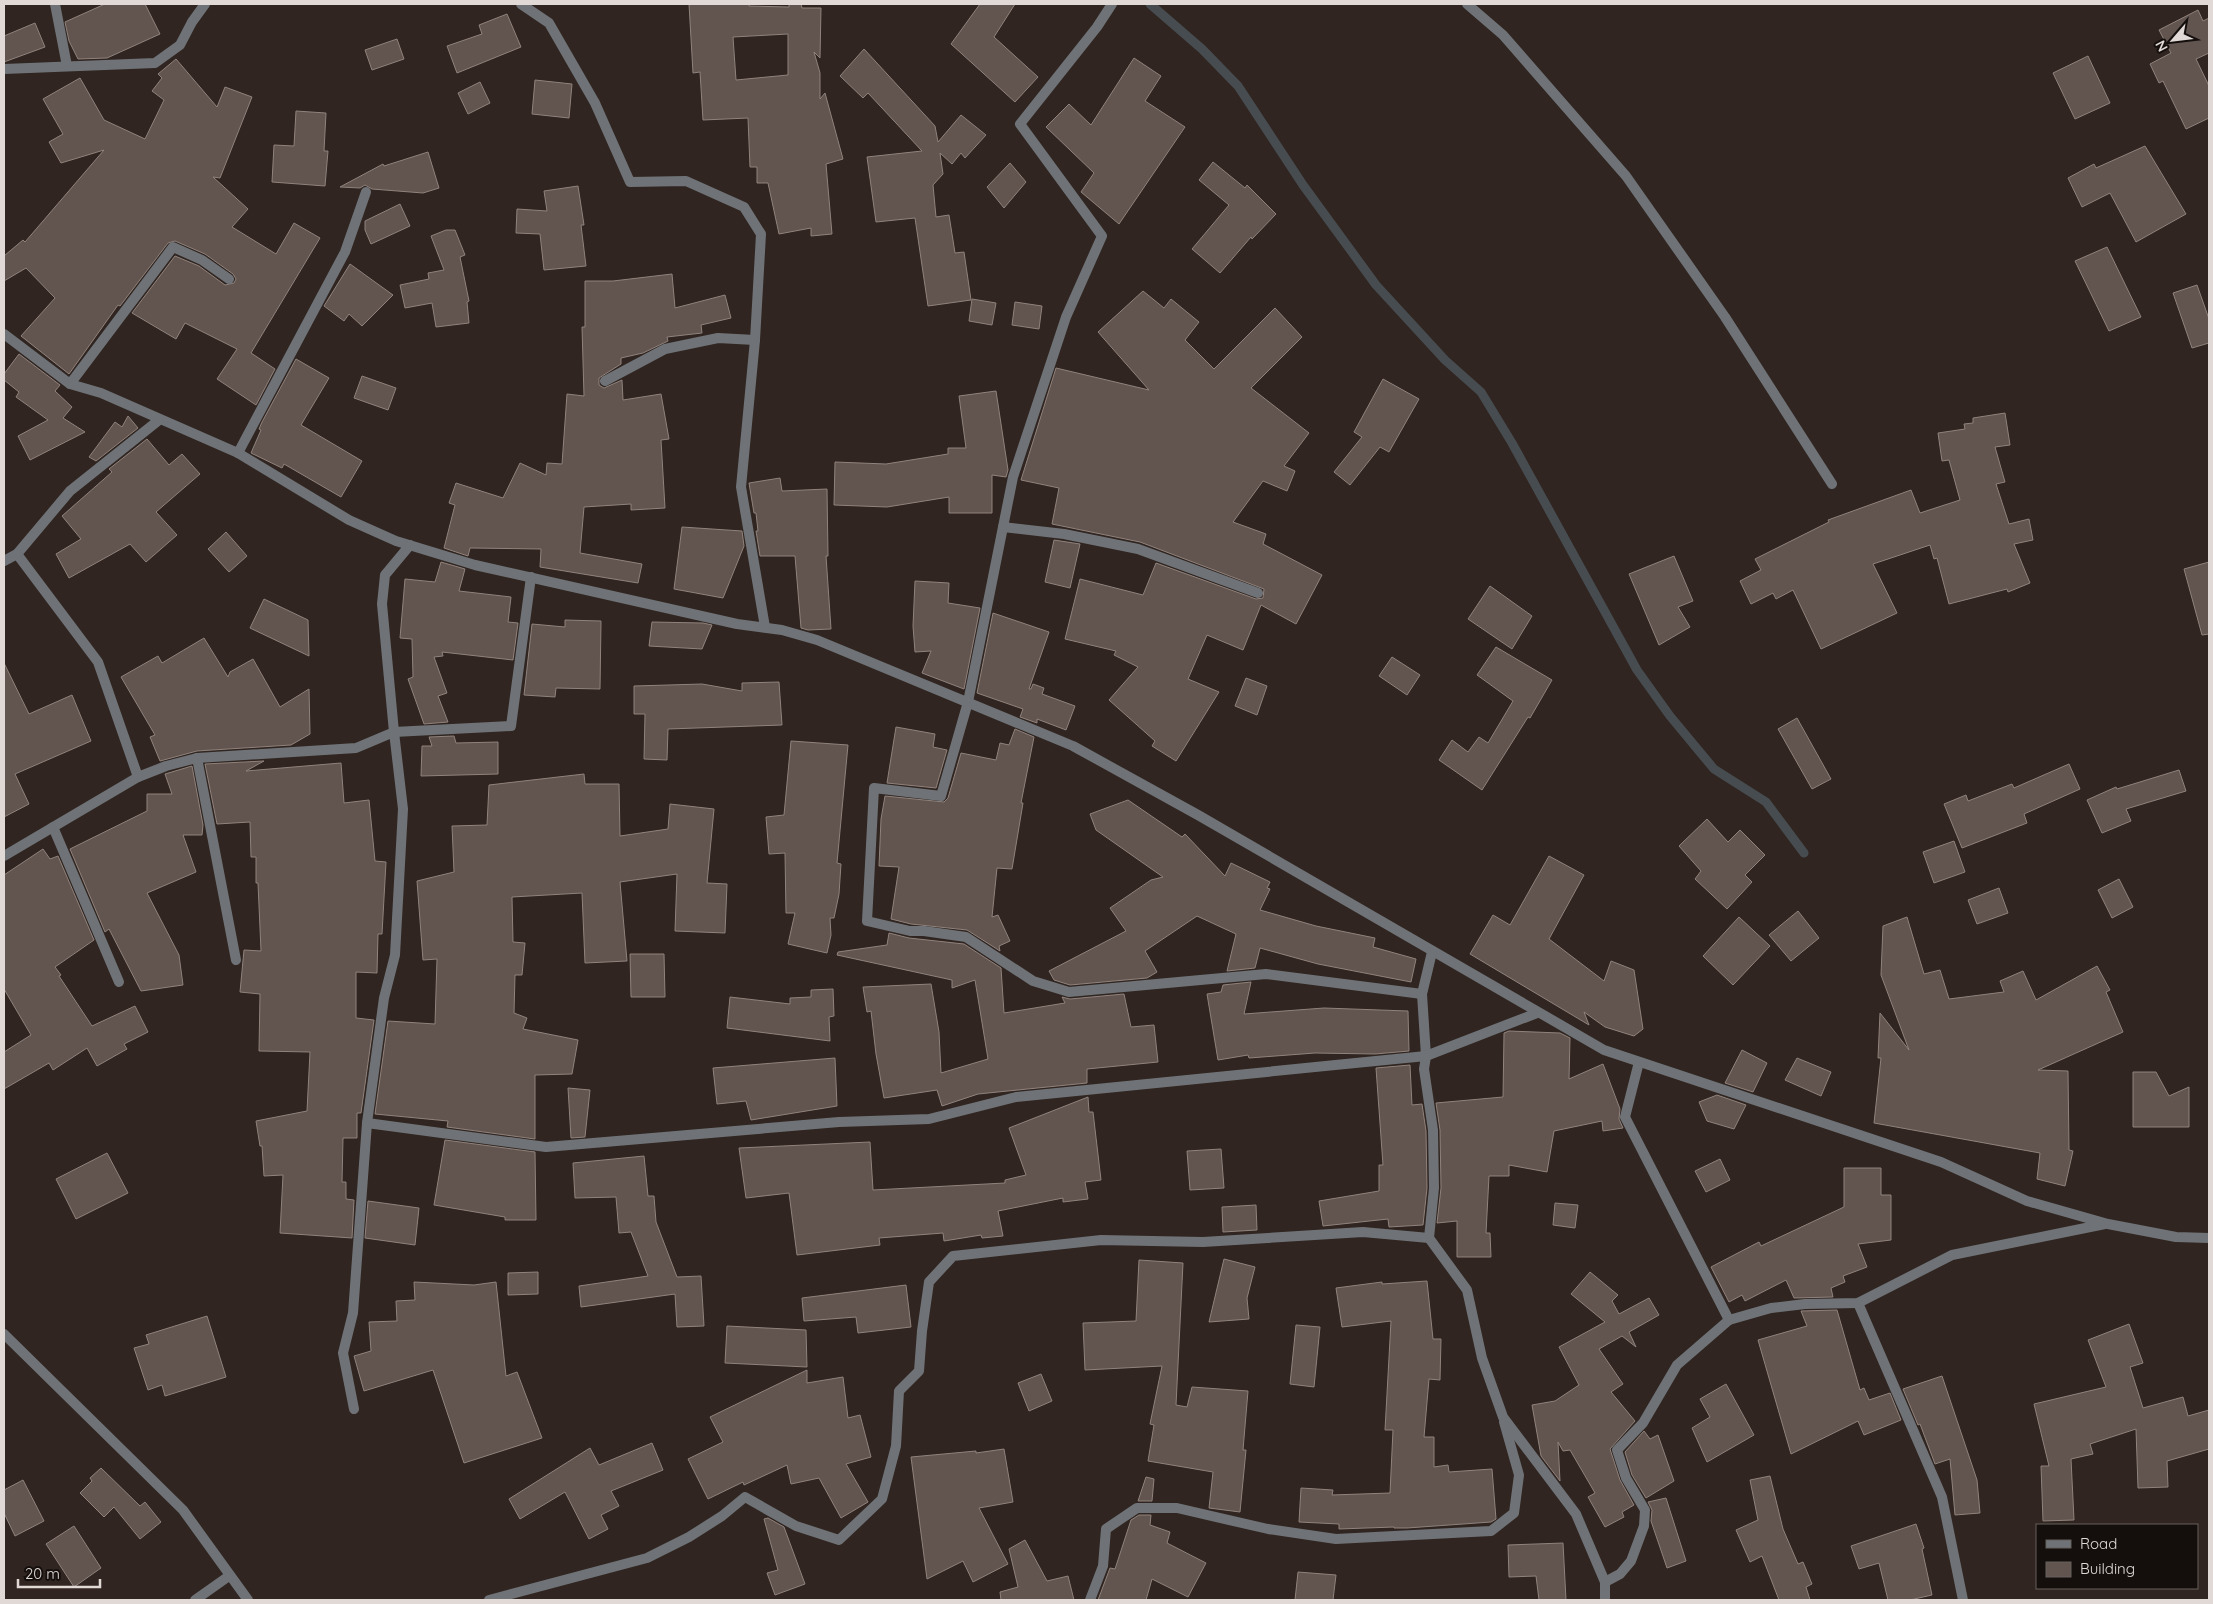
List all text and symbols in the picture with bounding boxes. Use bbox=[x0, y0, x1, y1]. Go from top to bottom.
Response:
north arrow bbox=[2148, 15, 2198, 65]
text: N bbox=[2151, 37, 2172, 55]
legend bbox=[2036, 1524, 2198, 1589]
text: Road bbox=[2080, 1534, 2117, 1553]
scale bar bbox=[18, 1556, 100, 1588]
text: Building bbox=[2080, 1559, 2135, 1578]
text: 20 m bbox=[25, 1564, 60, 1583]

